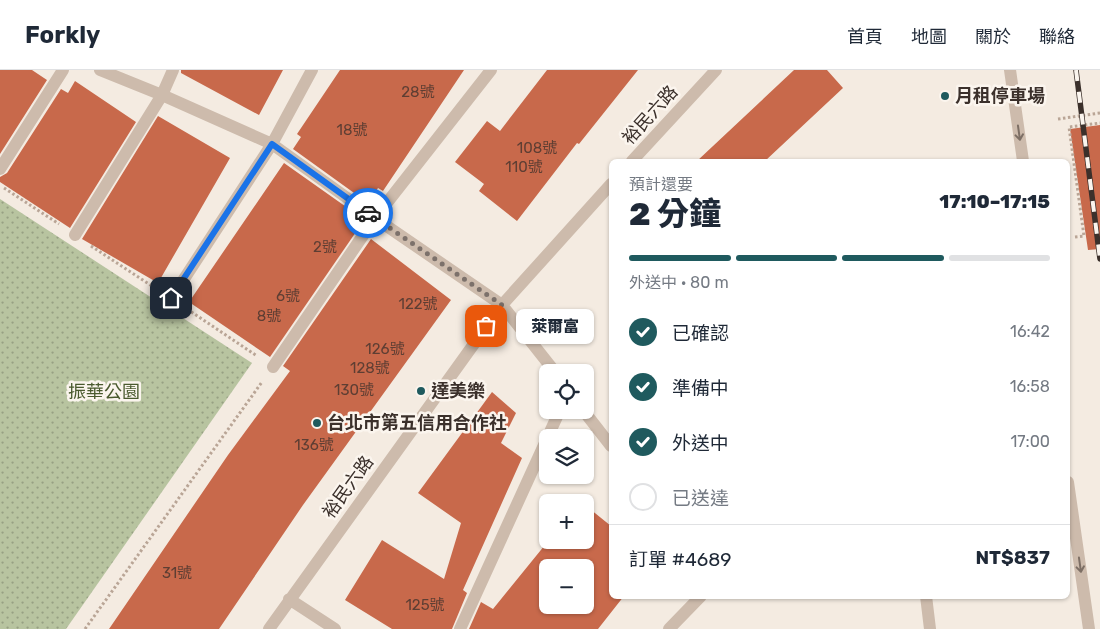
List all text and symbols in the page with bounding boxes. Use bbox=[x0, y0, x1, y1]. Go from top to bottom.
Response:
text: Forkly bbox=[25, 21, 100, 49]
text: 首頁 bbox=[847, 26, 883, 48]
text: 地圖 bbox=[911, 26, 947, 48]
text: 關於 bbox=[975, 26, 1011, 48]
text: 聯絡 bbox=[1039, 26, 1075, 48]
street label: 裕民六路 bbox=[618, 81, 682, 149]
house number: 28號 bbox=[401, 83, 435, 101]
place label: 月租停車場 bbox=[955, 85, 1045, 107]
marker: 月租停車場 bbox=[939, 90, 951, 102]
house number: 18號 bbox=[337, 121, 367, 139]
one-way arrow bbox=[1015, 125, 1025, 141]
house number: 108號 bbox=[517, 139, 557, 157]
house number: 110號 bbox=[505, 158, 543, 176]
text: 預計還要 bbox=[629, 175, 693, 194]
courier bbox=[343, 188, 393, 238]
text: 17:10–17:15 bbox=[939, 190, 1050, 213]
text: 2 分鐘 bbox=[629, 195, 721, 233]
icon: car bbox=[354, 199, 382, 227]
house number: 2號 bbox=[313, 238, 337, 256]
text: 外送中 · 80 m bbox=[629, 273, 729, 292]
pin bbox=[150, 277, 192, 319]
icon: home bbox=[157, 284, 185, 312]
house number: 6號 bbox=[276, 287, 300, 305]
house number: 122號 bbox=[398, 295, 438, 313]
pin bbox=[465, 305, 507, 347]
house number: 8號 bbox=[257, 307, 281, 325]
callout: 萊爾富 bbox=[516, 308, 594, 344]
icon: bag bbox=[472, 312, 500, 340]
text: 萊爾富 bbox=[531, 317, 579, 336]
icon: check bbox=[629, 318, 657, 346]
text: 已確認 bbox=[672, 322, 729, 345]
text: 16:42 bbox=[1010, 322, 1050, 341]
house number: 126號 bbox=[365, 340, 405, 358]
house number: 128號 bbox=[350, 359, 390, 377]
map controls bbox=[539, 364, 594, 614]
button: locate bbox=[539, 364, 594, 419]
icon: check bbox=[629, 373, 657, 401]
text: 準備中 bbox=[672, 377, 729, 400]
text: 16:58 bbox=[1010, 377, 1050, 396]
place label: 達美樂 bbox=[431, 380, 485, 402]
park label: 振華公園 bbox=[68, 381, 140, 403]
house number: 130號 bbox=[334, 381, 374, 399]
marker: 達美樂 bbox=[415, 385, 427, 397]
place label: 台北市第五信用合作社 bbox=[327, 412, 507, 434]
marker: 台北市第五信用合作社 bbox=[311, 417, 323, 429]
icon: check bbox=[629, 428, 657, 456]
button: layers bbox=[539, 429, 594, 484]
text: 外送中 bbox=[672, 432, 729, 455]
text: 17:00 bbox=[1011, 432, 1050, 451]
house number: 136號 bbox=[294, 436, 334, 454]
street label: 裕民六路 bbox=[318, 451, 378, 523]
text: 已送達 bbox=[672, 487, 729, 510]
button: + bbox=[539, 494, 594, 549]
text: NT$837 bbox=[975, 546, 1050, 569]
text: 訂單 #4689 bbox=[629, 548, 732, 571]
one-way arrow bbox=[1075, 557, 1085, 573]
button: − bbox=[539, 559, 594, 614]
house number: 31號 bbox=[162, 564, 192, 582]
house number: 125號 bbox=[405, 596, 445, 614]

